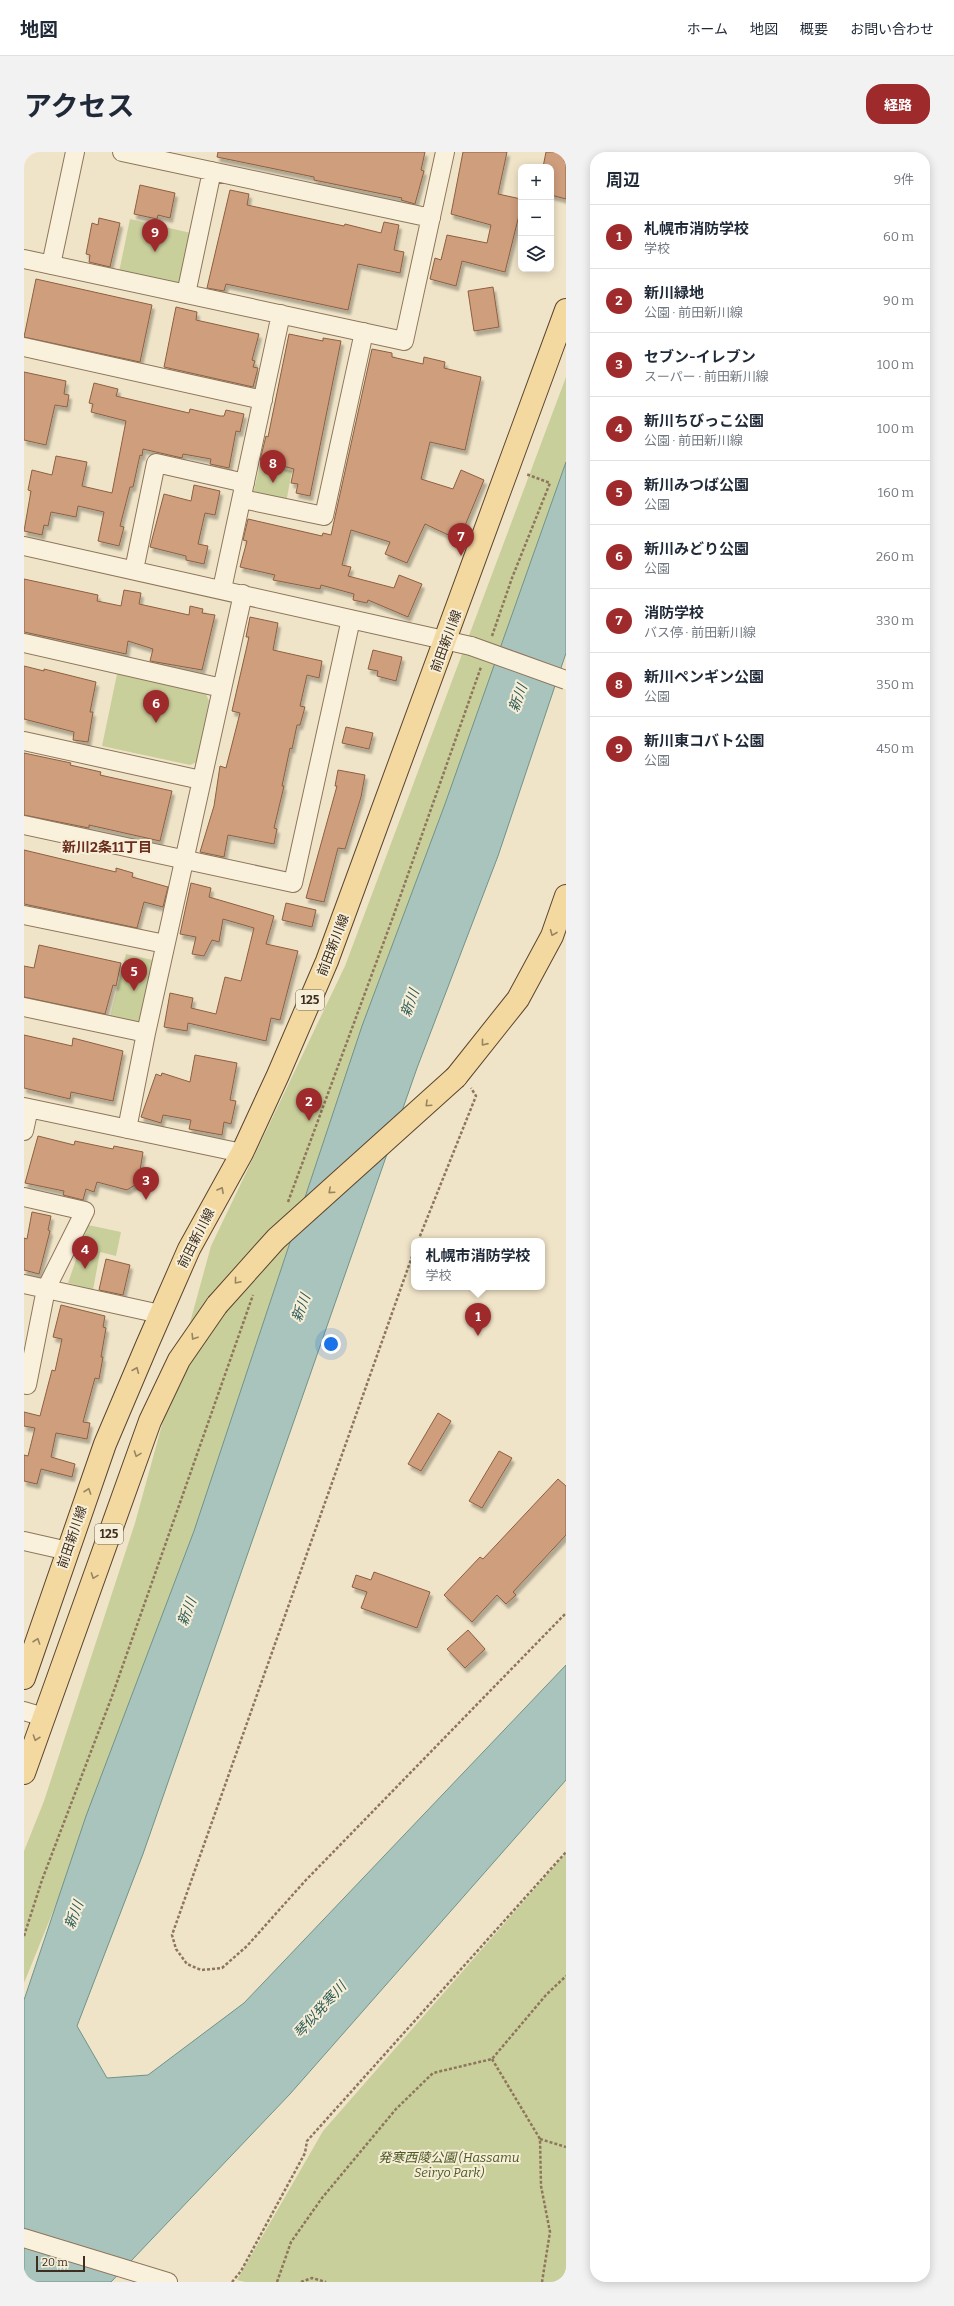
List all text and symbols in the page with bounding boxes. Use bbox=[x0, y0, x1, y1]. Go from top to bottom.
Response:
text: 地図 bbox=[20, 18, 58, 41]
text: ホーム bbox=[686, 21, 728, 38]
text: 地図 bbox=[750, 21, 778, 38]
text: 概要 bbox=[800, 21, 828, 38]
text: お問い合わせ bbox=[850, 21, 934, 38]
button: 経路 bbox=[866, 84, 930, 124]
text: アクセス bbox=[24, 90, 135, 123]
map controls bbox=[518, 164, 554, 272]
button: + bbox=[518, 164, 554, 200]
text: 周辺 bbox=[606, 170, 640, 191]
text: 9件 bbox=[893, 172, 914, 187]
button: − bbox=[518, 200, 554, 236]
pin: 9 bbox=[142, 219, 168, 252]
text: 札幌市消防学校 bbox=[644, 220, 749, 238]
text: 1 bbox=[616, 229, 622, 244]
text: 60 m bbox=[883, 229, 914, 244]
button: layers bbox=[518, 236, 554, 272]
text: 学校 bbox=[644, 241, 670, 256]
text: 新川緑地 bbox=[644, 284, 704, 302]
text: 2 bbox=[615, 293, 623, 308]
text: 90 m bbox=[883, 293, 914, 308]
text: 公園 · 前田新川線 bbox=[644, 305, 743, 320]
text: セブン-イレブン bbox=[644, 348, 756, 366]
text: 3 bbox=[615, 357, 623, 372]
text: 100 m bbox=[877, 357, 914, 372]
text: スーパー · 前田新川線 bbox=[644, 369, 769, 384]
text: 新川ちびっこ公園 bbox=[644, 412, 764, 430]
text: 4 bbox=[615, 421, 623, 436]
text: 100 m bbox=[877, 421, 914, 436]
text: 公園 · 前田新川線 bbox=[644, 433, 743, 448]
pin: 8 bbox=[260, 450, 286, 483]
text: 新川みつば公園 bbox=[644, 476, 749, 494]
text: 5 bbox=[615, 485, 623, 500]
text: 160 m bbox=[878, 485, 914, 500]
text: 公園 bbox=[644, 497, 670, 512]
pin: 7 bbox=[448, 523, 474, 556]
text: 新川みどり公園 bbox=[644, 540, 749, 558]
text: 6 bbox=[615, 549, 623, 564]
text: 260 m bbox=[876, 549, 914, 564]
text: 公園 bbox=[644, 561, 670, 576]
text: 消防学校 bbox=[644, 604, 704, 622]
street label: 前田新川線 bbox=[428, 608, 464, 674]
text: 7 bbox=[616, 613, 623, 628]
text: 330 m bbox=[876, 613, 914, 628]
text: バス停 · 前田新川線 bbox=[644, 625, 756, 640]
text: 新川ペンギン公園 bbox=[644, 668, 764, 686]
text: 8 bbox=[615, 677, 623, 692]
text: 350 m bbox=[876, 677, 914, 692]
water label: 新川 bbox=[505, 680, 531, 714]
text: 公園 bbox=[644, 689, 670, 704]
pin: 6 bbox=[143, 690, 169, 723]
text: 新川東コバト公園 bbox=[644, 732, 764, 750]
text: 9 bbox=[615, 741, 623, 756]
text: 450 m bbox=[876, 741, 914, 756]
text: 公園 bbox=[644, 753, 670, 768]
district label: 新川2条11丁目 bbox=[62, 839, 152, 856]
street label: 前田新川線 bbox=[314, 912, 352, 978]
one-way arrow bbox=[549, 929, 557, 936]
pin: 5 bbox=[121, 958, 147, 991]
water label: 新川 bbox=[397, 985, 423, 1019]
road number: 125 bbox=[296, 990, 324, 1010]
one-way arrow bbox=[482, 1038, 489, 1045]
pin: 2 bbox=[296, 1088, 322, 1121]
one-way arrow bbox=[425, 1099, 432, 1106]
pin: 3 bbox=[133, 1167, 159, 1200]
one-way arrow bbox=[328, 1186, 336, 1193]
one-way arrow bbox=[217, 1187, 224, 1194]
street label: 前田新川線 bbox=[175, 1206, 217, 1270]
pin: 4 bbox=[72, 1236, 98, 1269]
popup bbox=[411, 1238, 545, 1290]
text: 札幌市消防学校 bbox=[425, 1247, 531, 1265]
text: 学校 bbox=[425, 1268, 452, 1283]
one-way arrow bbox=[235, 1276, 242, 1283]
water label: 新川 bbox=[288, 1290, 315, 1324]
pin: 1 bbox=[465, 1303, 491, 1336]
one-way arrow bbox=[191, 1333, 198, 1340]
your location bbox=[321, 1334, 341, 1354]
one-way arrow bbox=[131, 1367, 139, 1374]
one-way arrow bbox=[134, 1450, 142, 1457]
one-way arrow bbox=[84, 1488, 92, 1495]
street label: 前田新川線 bbox=[54, 1504, 90, 1570]
road number: 125 bbox=[95, 1524, 123, 1544]
one-way arrow bbox=[90, 1573, 98, 1580]
water label: 新川 bbox=[174, 1594, 201, 1628]
one-way arrow bbox=[32, 1637, 40, 1644]
one-way arrow bbox=[33, 1735, 41, 1742]
water label: 新川 bbox=[61, 1897, 88, 1931]
water label: 琴似発寒川 bbox=[290, 1977, 351, 2042]
park label: 発寒西陵公園 (Hassamu Seiryo Park) bbox=[378, 2150, 520, 2180]
scale bar bbox=[36, 2254, 85, 2273]
text: 20 m bbox=[42, 2256, 68, 2269]

